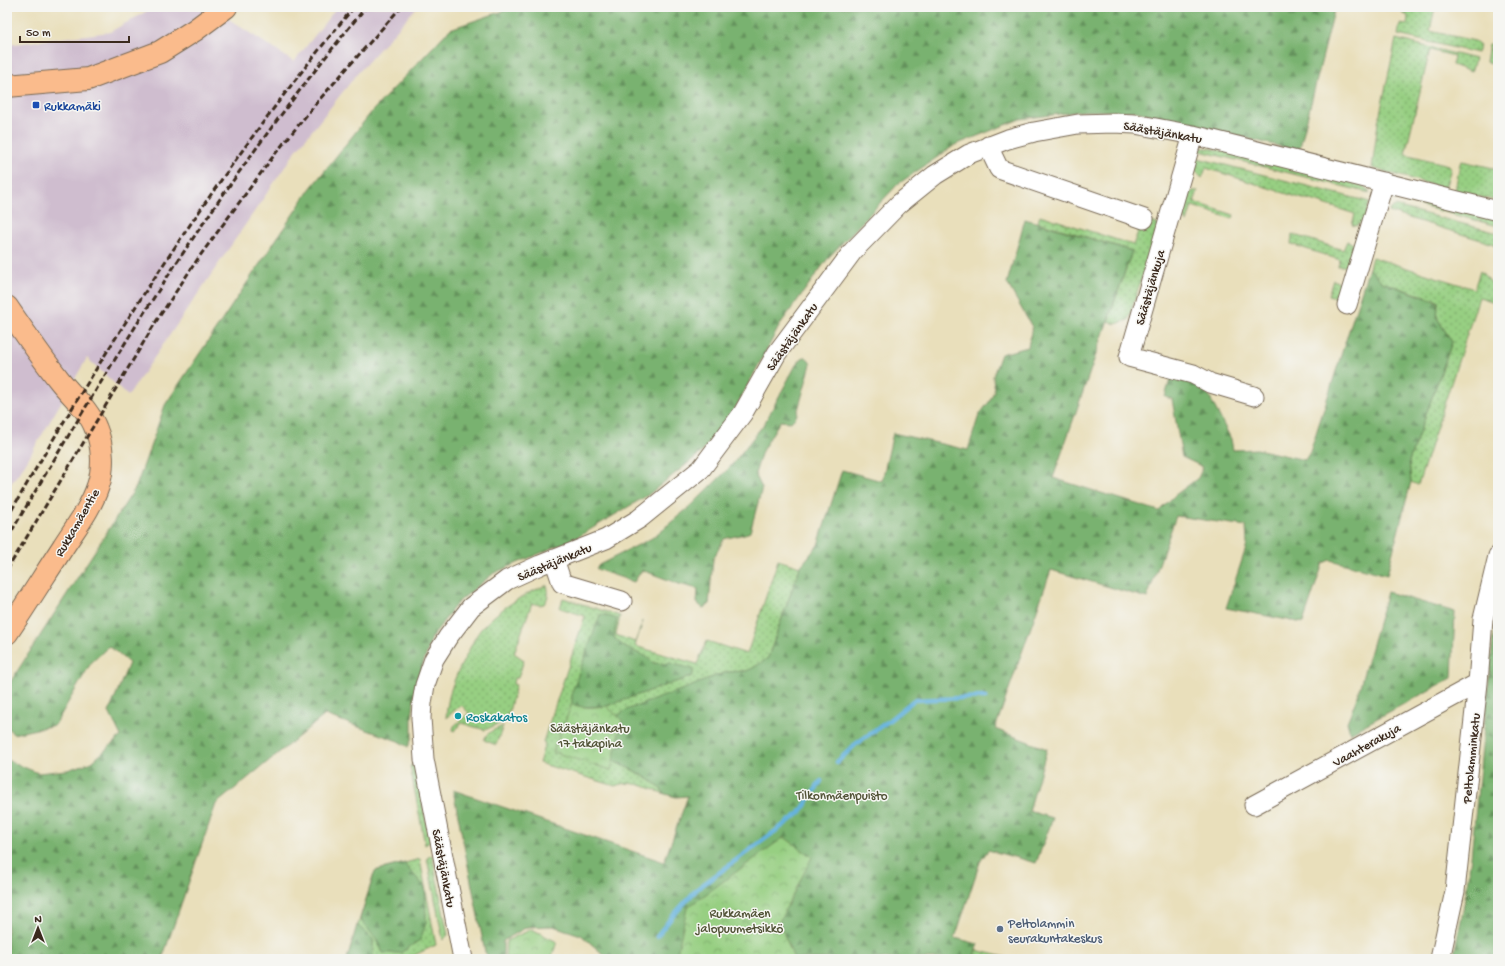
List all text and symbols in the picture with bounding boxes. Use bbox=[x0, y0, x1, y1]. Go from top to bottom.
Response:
scale bar bbox=[20, 18, 129, 44]
text: 50 m bbox=[26, 27, 51, 41]
marker: Rukkamäki bbox=[31, 100, 41, 110]
place label: Rukkamäki bbox=[44, 100, 101, 115]
street label: Säästäjänkatu bbox=[1122, 119, 1203, 148]
street label: Säästäjänkuja bbox=[1133, 247, 1170, 327]
street label: Säästäjänkatu bbox=[764, 301, 822, 374]
street label: Rukkamäentie bbox=[53, 486, 104, 560]
street label: Säästäjänkatu bbox=[516, 541, 594, 586]
marker: Roskakatos bbox=[453, 711, 463, 721]
place label: Roskakatos bbox=[466, 711, 528, 726]
street label: Peltolamminkatu bbox=[1460, 712, 1485, 805]
street label: Vaahterakuja bbox=[1330, 721, 1404, 772]
park label: Säästäjänkatu 17 takapiha bbox=[550, 722, 630, 752]
park label: Tilkonmäenpuisto bbox=[796, 789, 888, 804]
street label: Säästäjänkatu bbox=[428, 828, 457, 909]
park label: Rukkamäen jalopuumetsikkö bbox=[695, 907, 783, 937]
north arrow bbox=[18, 908, 58, 948]
text: N bbox=[34, 914, 42, 926]
place label: Peltolammin seurakuntakeskus bbox=[1007, 917, 1103, 947]
marker: Peltolammin seurakuntakeskus bbox=[995, 924, 1005, 934]

